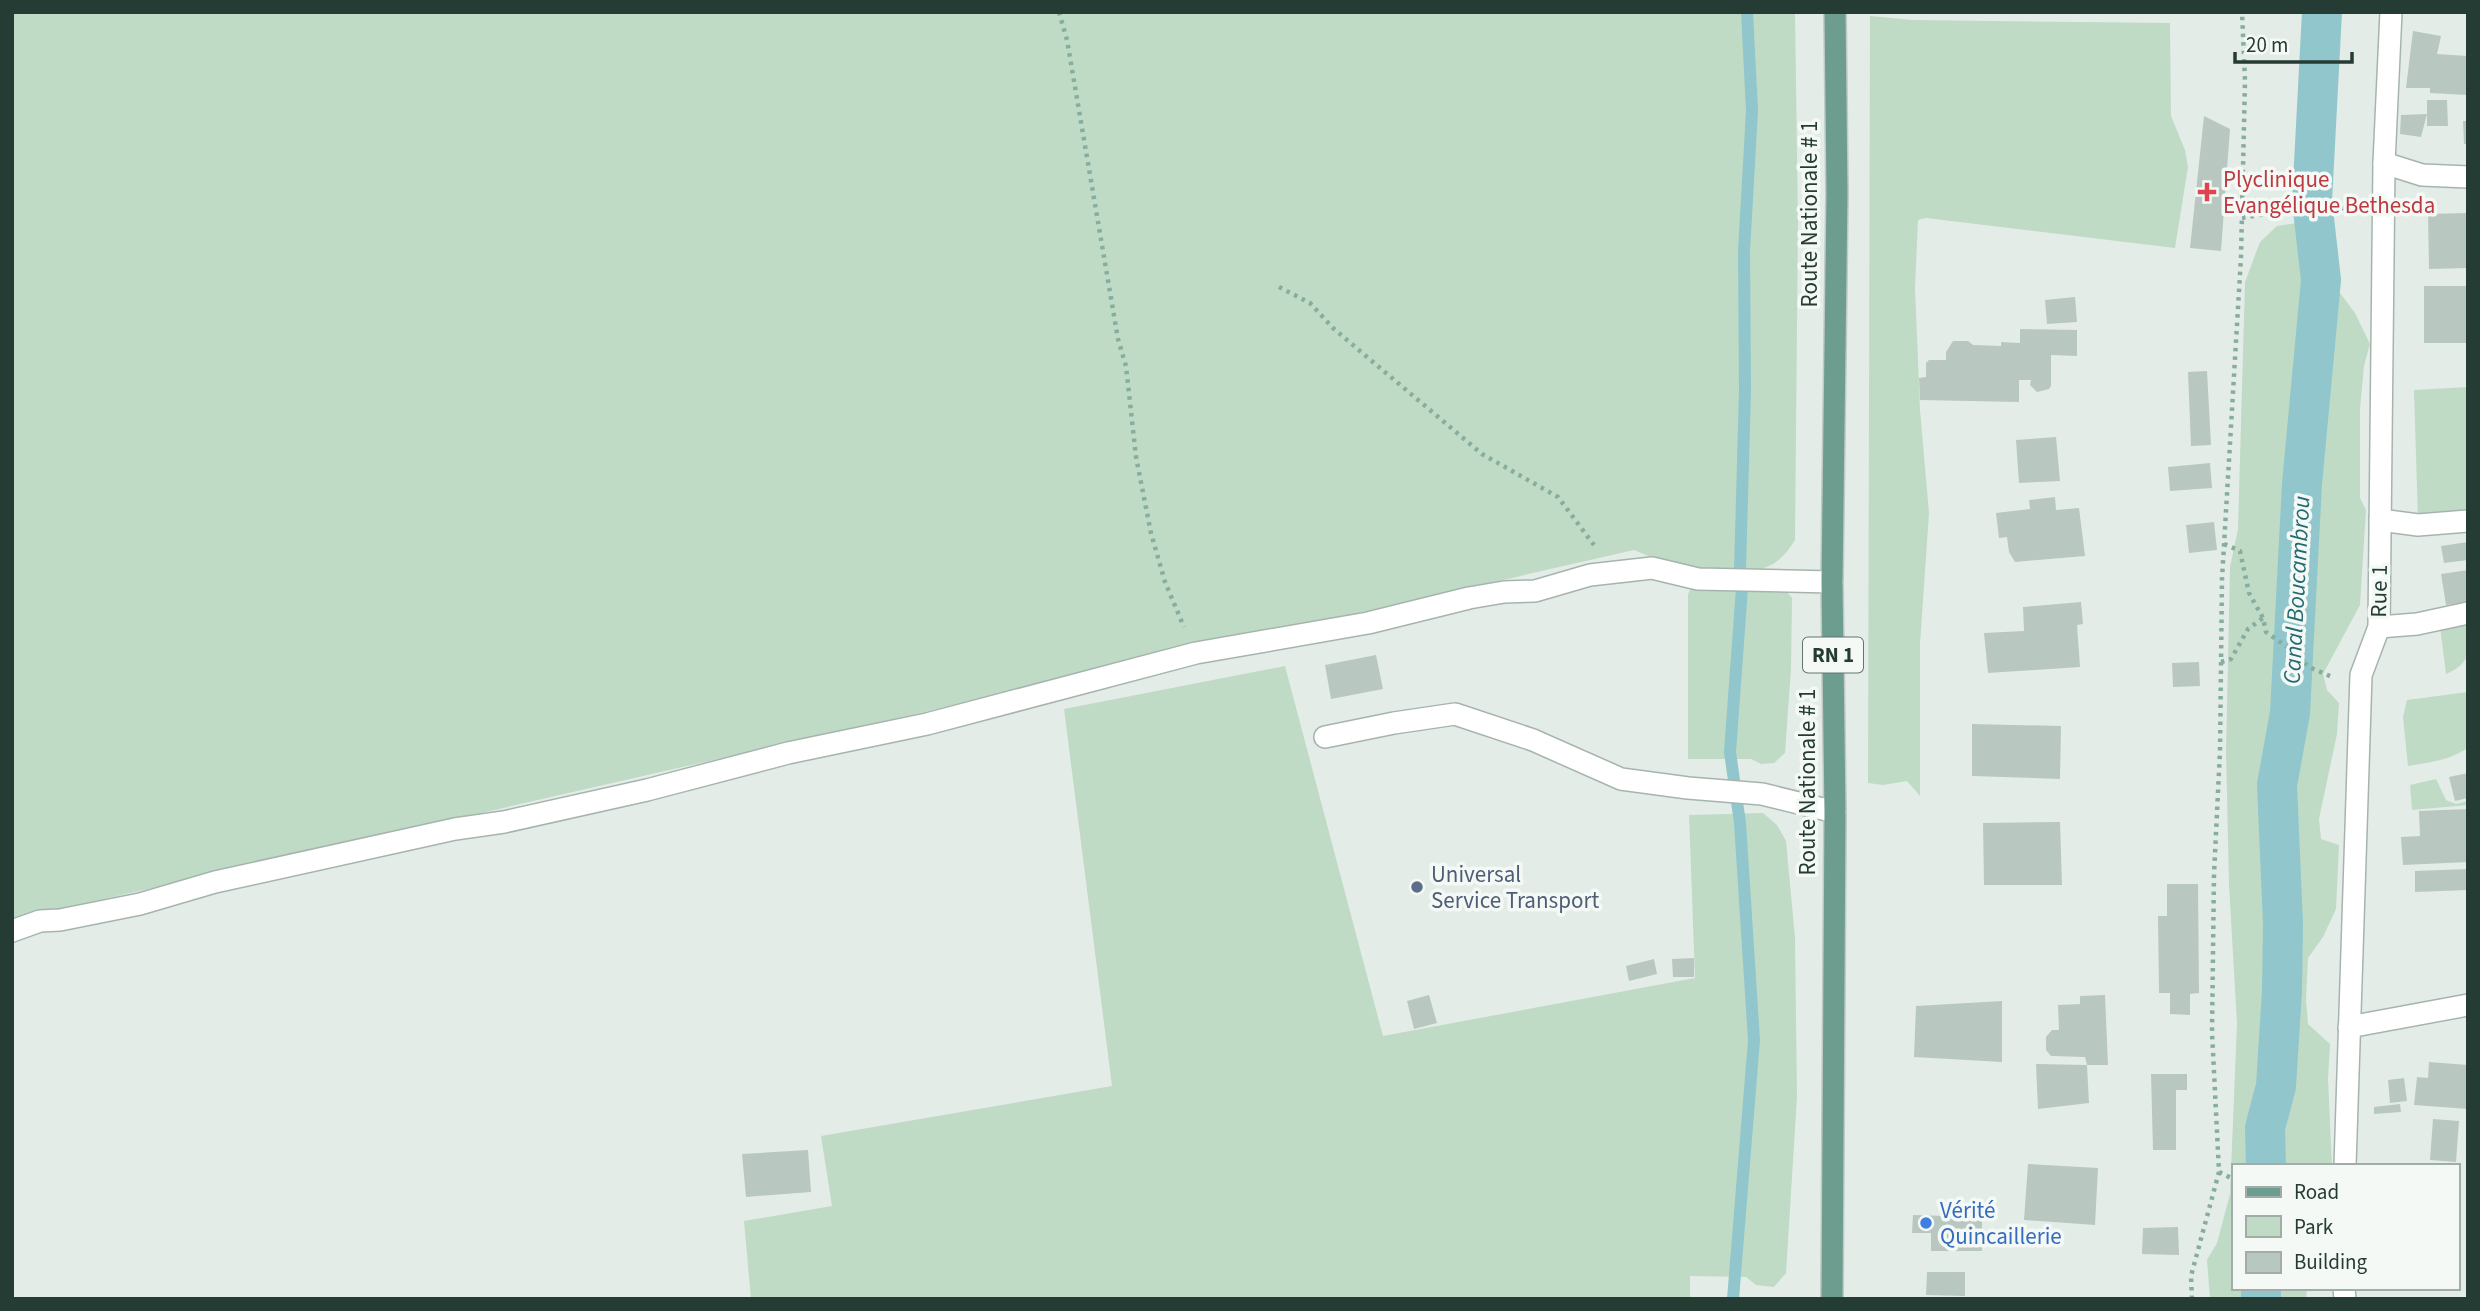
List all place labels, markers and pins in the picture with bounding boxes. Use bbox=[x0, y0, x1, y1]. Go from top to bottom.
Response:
place label: Plyclinique Evangélique Bethesda bbox=[2223, 163, 2435, 222]
marker: Plyclinique Evangélique Bethesda bbox=[2197, 182, 2217, 202]
place label: Universal Service Transport bbox=[1431, 858, 1599, 917]
marker: Universal Service Transport bbox=[1409, 879, 1425, 895]
place label: Vérité Quincaillerie bbox=[1940, 1194, 2062, 1253]
marker: Vérité Quincaillerie bbox=[1918, 1215, 1934, 1231]

